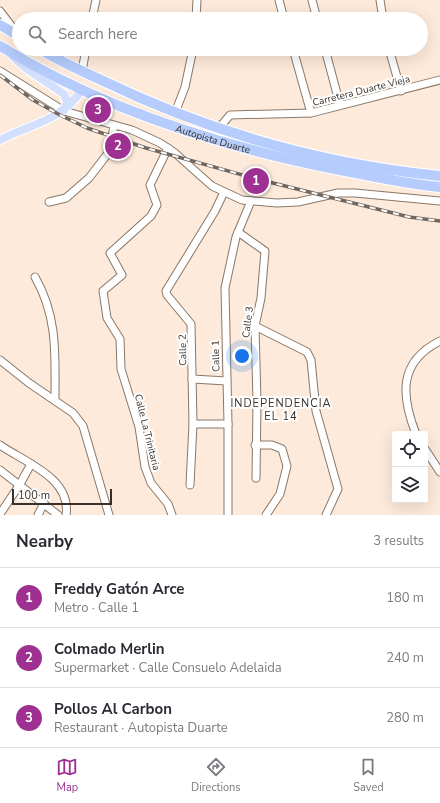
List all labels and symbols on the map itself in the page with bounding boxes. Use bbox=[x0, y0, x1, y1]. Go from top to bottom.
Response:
street label: Carretera Duarte Vieja bbox=[311, 72, 412, 110]
pin: 3 bbox=[85, 95, 111, 125]
street label: Autopista Duarte bbox=[174, 122, 252, 157]
pin: 2 bbox=[105, 131, 131, 161]
pin: 1 bbox=[243, 166, 269, 196]
street label: Calle 3 bbox=[239, 306, 257, 339]
street label: Calle 2 bbox=[176, 334, 190, 366]
street label: Calle 1 bbox=[208, 340, 224, 372]
your location bbox=[232, 346, 252, 366]
street label: Calle La Trinitaria bbox=[131, 393, 163, 472]
district label: INDEPENDENCIA EL 14 bbox=[231, 396, 332, 424]
scale bar bbox=[12, 487, 112, 506]

